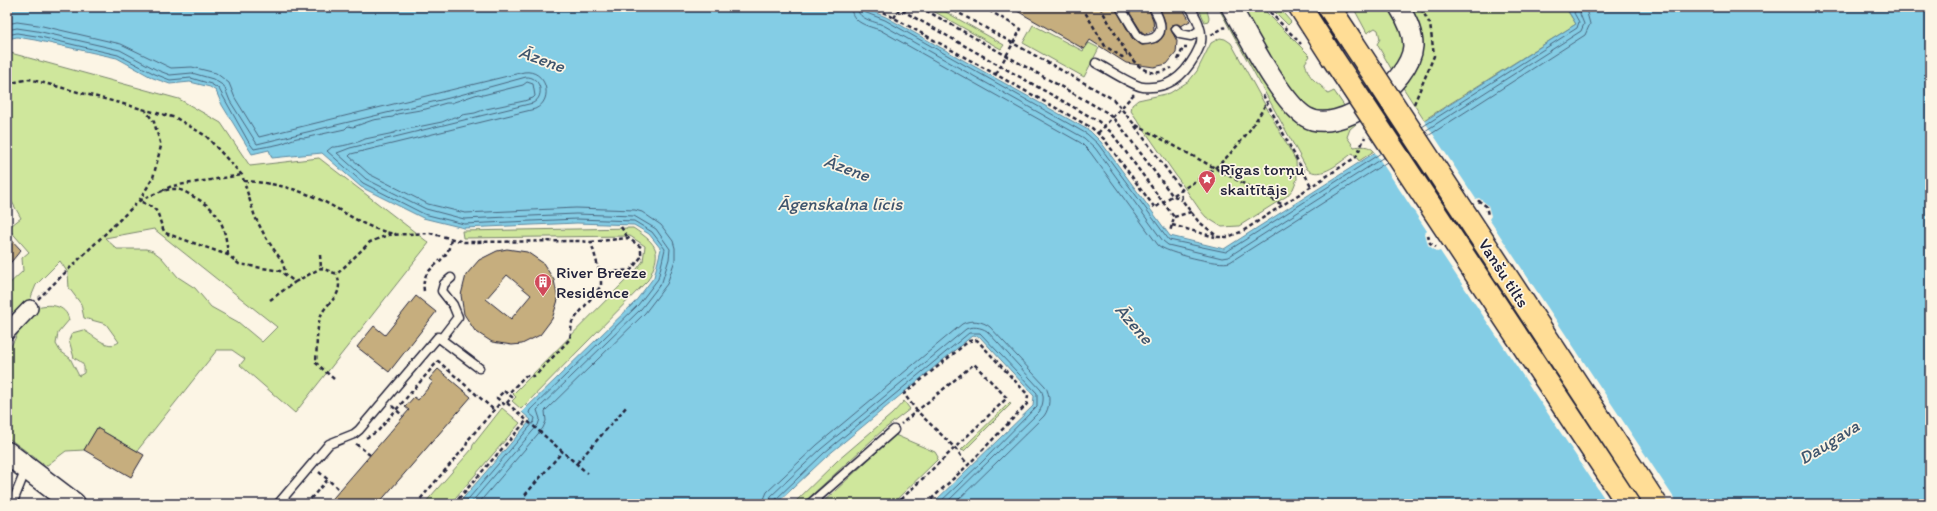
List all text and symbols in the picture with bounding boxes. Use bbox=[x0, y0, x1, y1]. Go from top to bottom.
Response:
water label: Āzene bbox=[516, 41, 569, 78]
water label: Āzene bbox=[821, 150, 874, 187]
place label: Rīgas torņu skaitītājs bbox=[1220, 159, 1305, 199]
place icon: Rīgas torņu skaitītājs bbox=[1197, 169, 1217, 194]
water label: Āgenskalna līcis bbox=[778, 193, 903, 215]
street label: Vanšu tilts bbox=[1474, 235, 1534, 311]
place label: River Breeze Residence bbox=[556, 262, 646, 302]
building icon: River Breeze Residence bbox=[533, 272, 553, 297]
water label: Āzene bbox=[1110, 299, 1159, 350]
water label: Daugava bbox=[1795, 414, 1864, 469]

